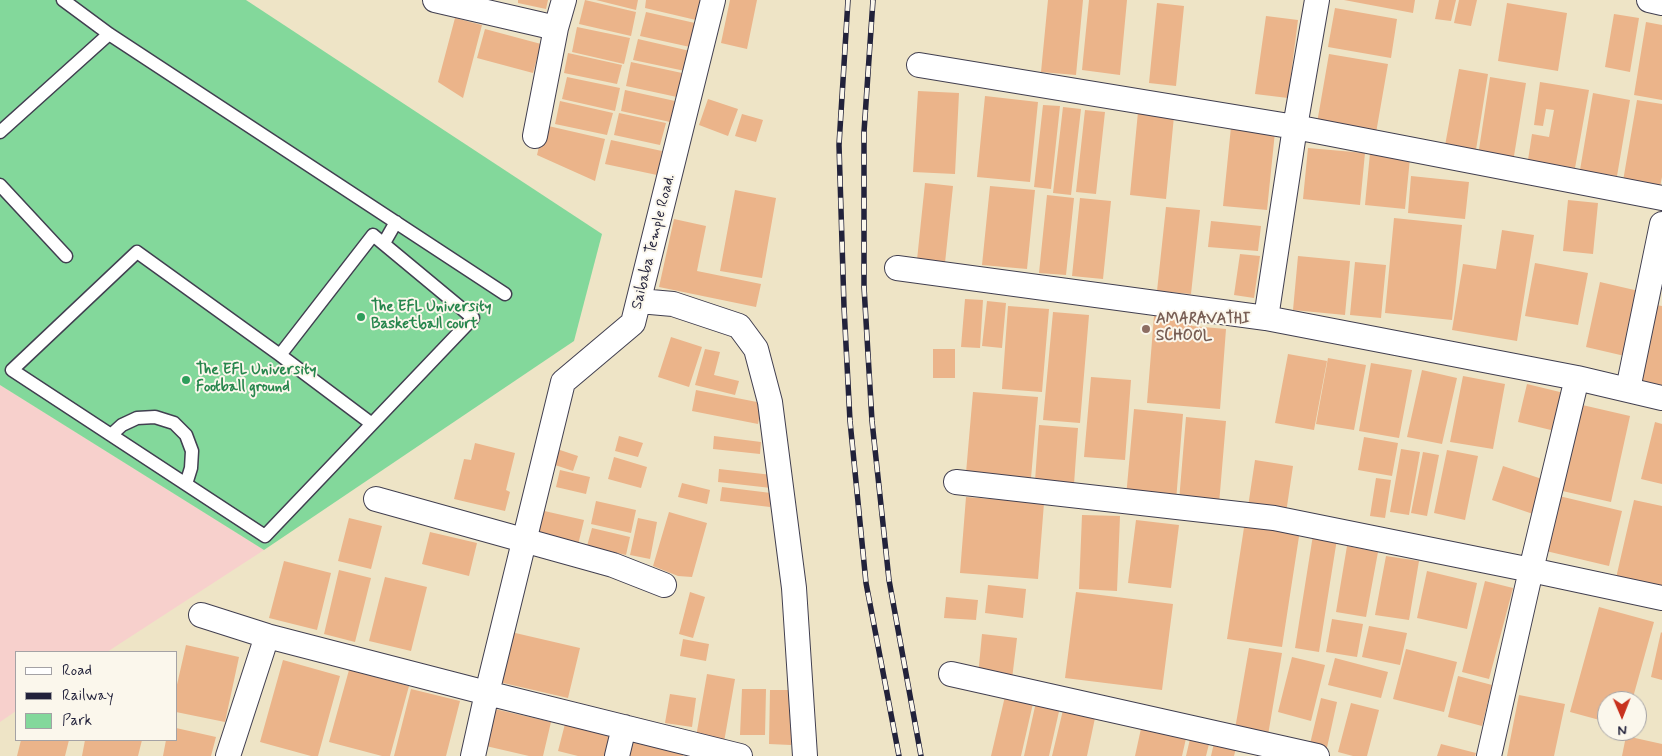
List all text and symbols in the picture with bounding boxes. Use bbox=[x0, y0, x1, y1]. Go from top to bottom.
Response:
street label: Saibaba Temple Road. bbox=[628, 173, 680, 311]
place label: The EFL University Basketball court bbox=[371, 299, 492, 334]
marker: The EFL University Basketball court bbox=[355, 311, 367, 323]
place label: AMARAVATHI SCHOOL bbox=[1156, 311, 1250, 346]
marker: AMARAVATHI SCHOOL bbox=[1140, 323, 1152, 335]
place label: The EFL University Football ground bbox=[196, 362, 317, 397]
marker: The EFL University Football ground bbox=[180, 374, 192, 386]
legend bbox=[15, 651, 178, 741]
text: Road bbox=[62, 661, 92, 681]
text: Railway bbox=[62, 686, 114, 706]
north arrow bbox=[1597, 691, 1647, 741]
text: Park bbox=[62, 711, 92, 731]
text: N bbox=[1617, 721, 1627, 739]

